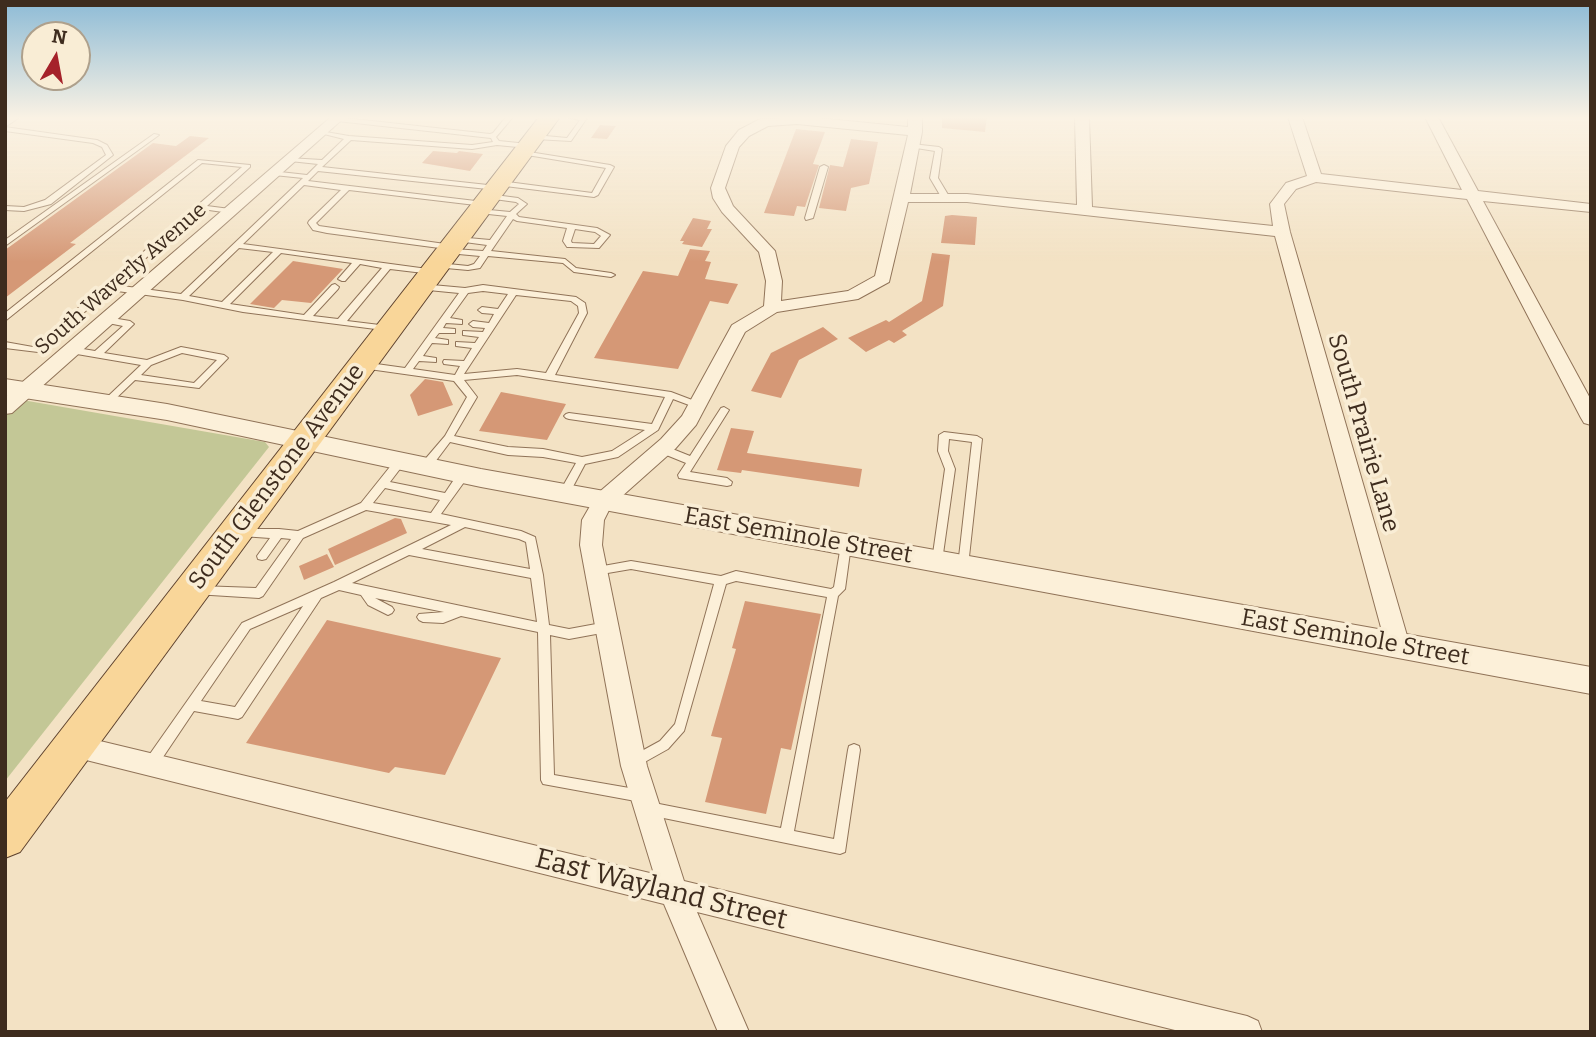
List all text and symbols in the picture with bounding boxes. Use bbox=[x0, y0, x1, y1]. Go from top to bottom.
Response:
north arrow bbox=[21, 21, 91, 91]
text: N bbox=[50, 24, 69, 49]
street label: South Waverly Avenue bbox=[30, 198, 212, 360]
street label: South Prairie Lane bbox=[1321, 331, 1405, 535]
street label: South Glenstone Avenue bbox=[183, 359, 371, 595]
street label: East Seminole Street bbox=[682, 502, 914, 570]
street label: East Seminole Street bbox=[1239, 604, 1471, 672]
street label: East Wayland Street bbox=[531, 842, 791, 938]

